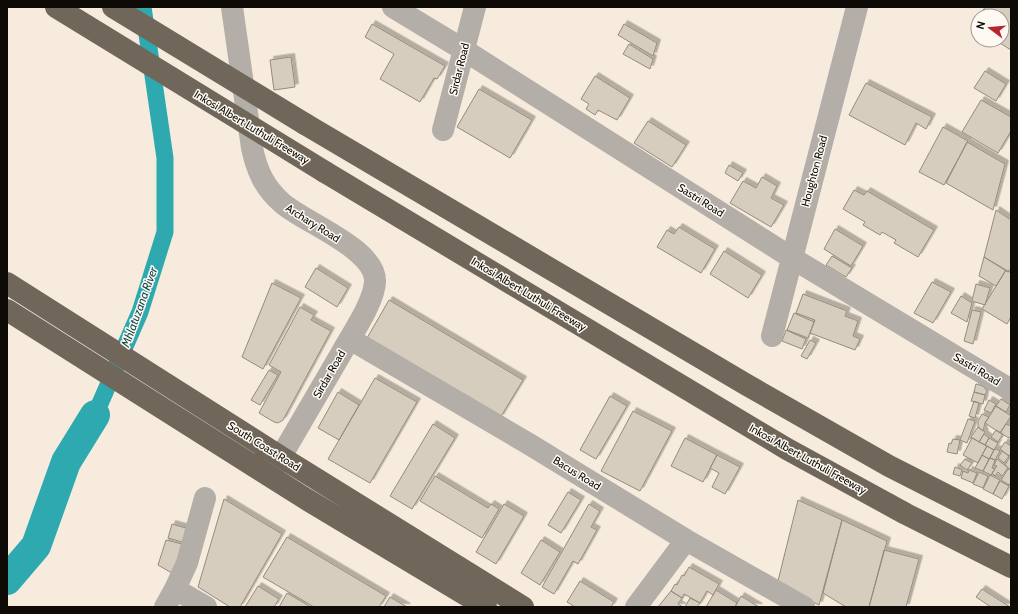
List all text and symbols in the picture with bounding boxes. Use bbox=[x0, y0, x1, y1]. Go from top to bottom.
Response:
north arrow bbox=[970, 8, 1010, 48]
text: N bbox=[973, 20, 988, 31]
street label: Sirdar Road bbox=[446, 41, 472, 97]
street label: Inkosi Albert Luthuli Freeway bbox=[192, 87, 313, 167]
street label: Houghton Road bbox=[798, 134, 830, 208]
street label: Sastri Road bbox=[675, 180, 727, 220]
street label: Archary Road bbox=[283, 201, 343, 245]
street label: Inkosi Albert Luthuli Freeway bbox=[469, 254, 590, 334]
water label: Mhlatuzana River bbox=[117, 264, 161, 350]
street label: Sirdar Road bbox=[310, 347, 348, 401]
street label: Sastri Road bbox=[951, 350, 1003, 388]
street label: South Coast Road bbox=[225, 418, 303, 474]
street label: Inkosi Albert Luthuli Freeway bbox=[747, 421, 870, 497]
street label: Bacus Road bbox=[551, 453, 603, 493]

